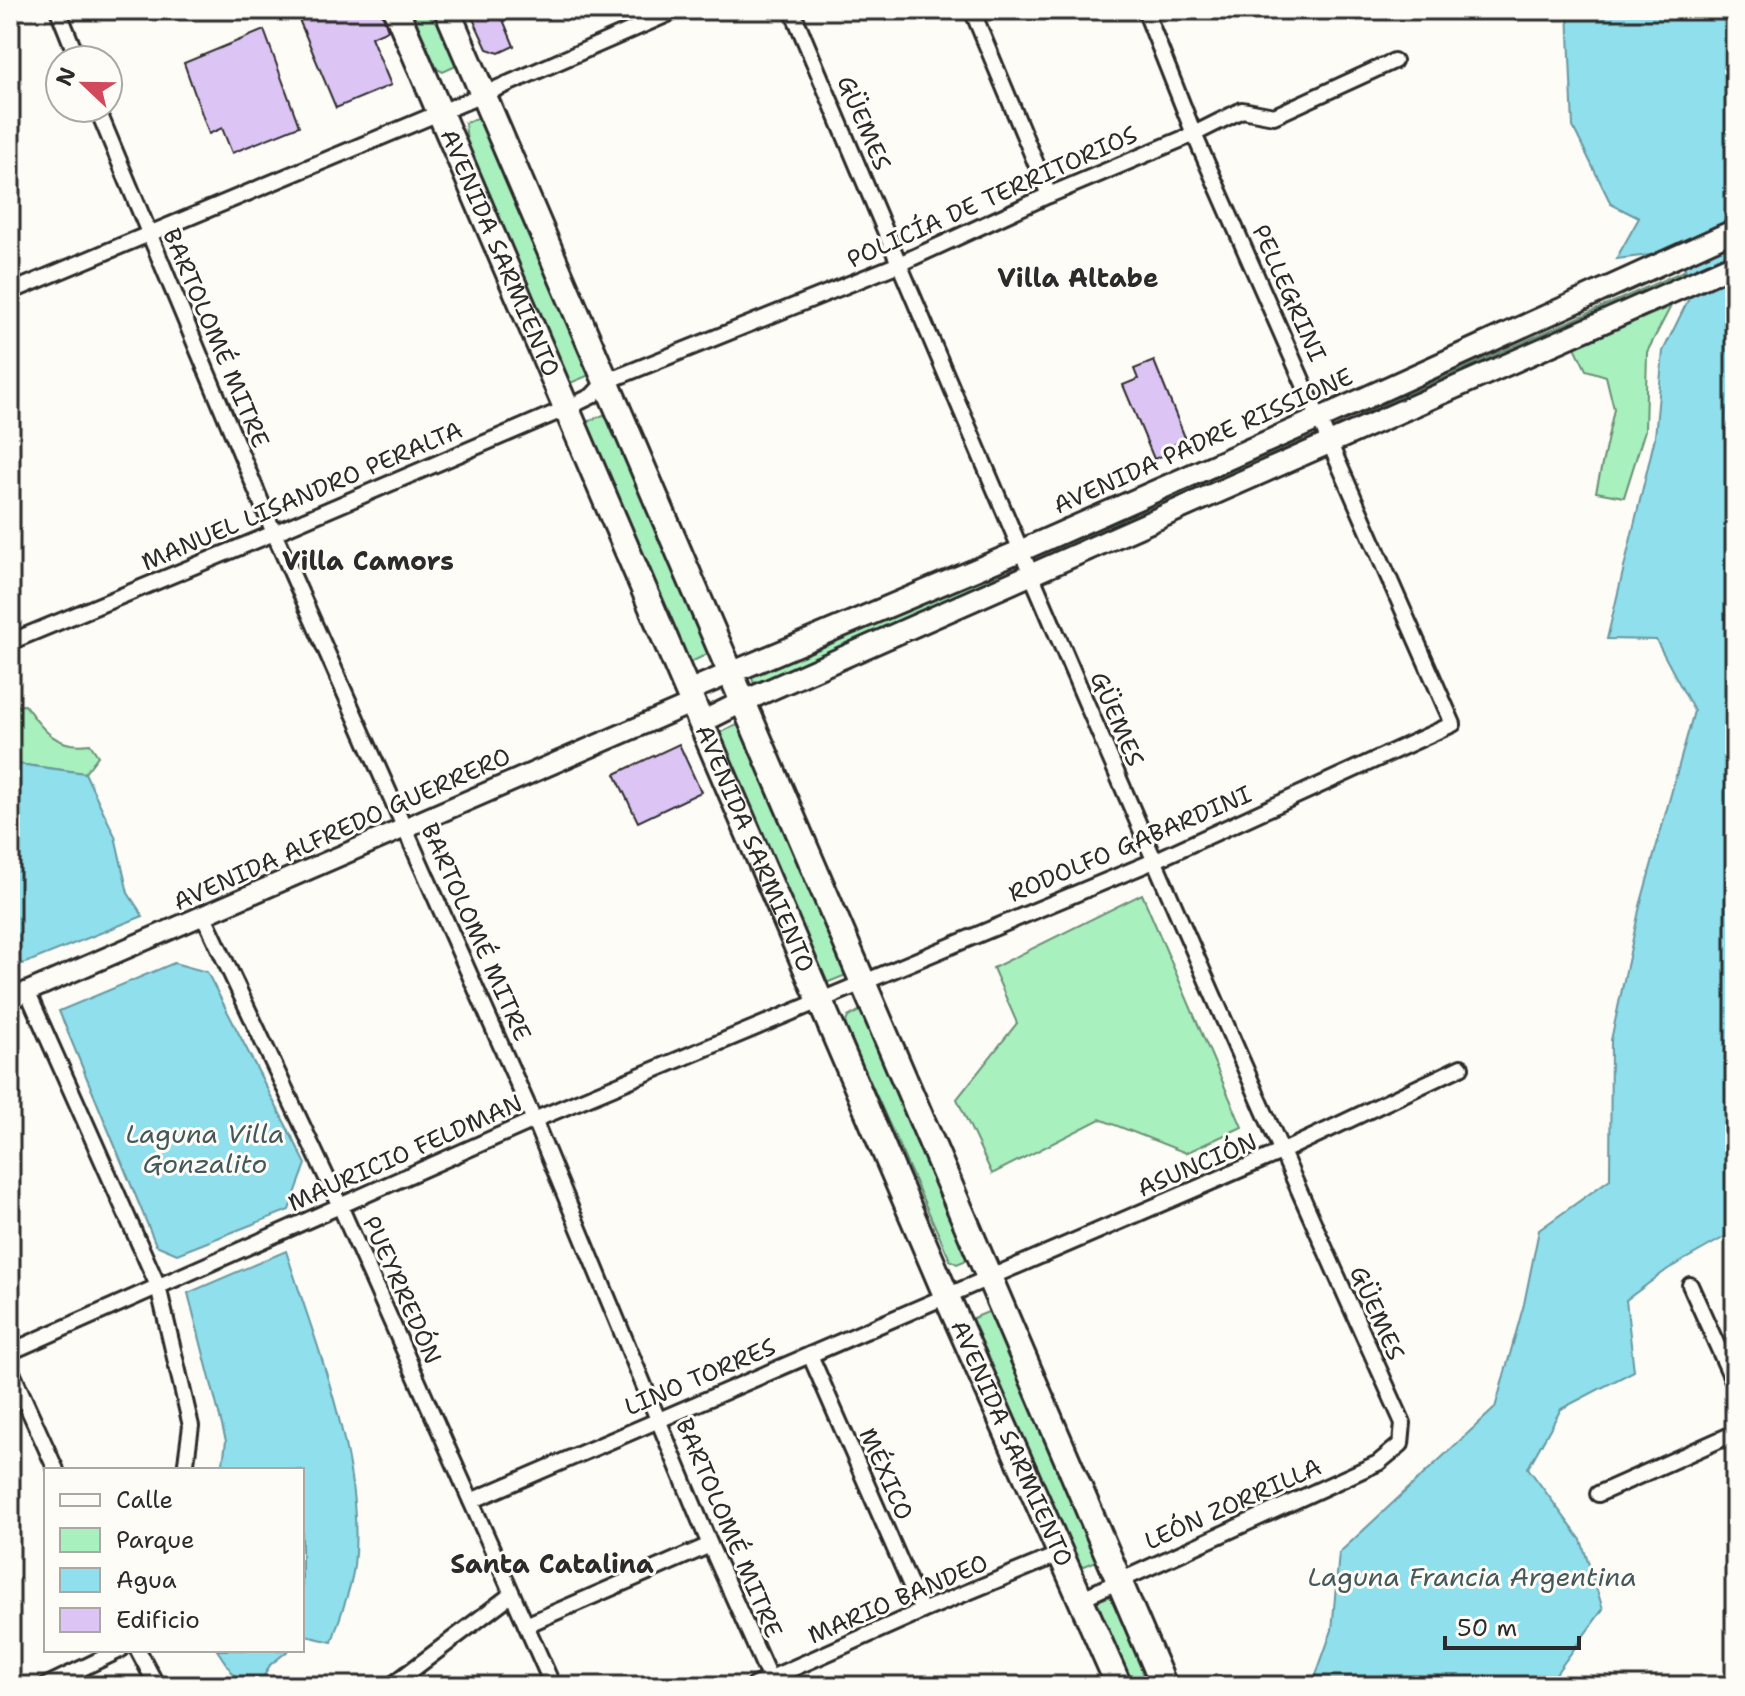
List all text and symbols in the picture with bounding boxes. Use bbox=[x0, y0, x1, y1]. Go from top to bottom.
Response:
north arrow bbox=[44, 44, 124, 124]
text: N bbox=[49, 63, 83, 90]
street label: GÜEMES bbox=[830, 71, 898, 175]
street label: POLICÍA DE TERRITORIOS bbox=[842, 118, 1142, 276]
street label: AVENIDA SARMIENTO bbox=[433, 124, 567, 381]
street label: PELLEGRINI bbox=[1245, 219, 1333, 367]
street label: BARTOLOMÉ MITRE bbox=[155, 223, 277, 453]
district label: Villa Altabe bbox=[997, 260, 1159, 295]
street label: AVENIDA PADRE RISSIONE bbox=[1048, 360, 1358, 522]
street label: MANUEL LISANDRO PERALTA bbox=[137, 414, 467, 578]
district label: Villa Camors bbox=[282, 543, 454, 578]
street label: GÜEMES bbox=[1083, 667, 1151, 771]
street label: AVENIDA SARMIENTO bbox=[688, 720, 822, 977]
street label: AVENIDA ALFREDO GUERRERO bbox=[168, 740, 516, 918]
street label: RODOLFO GABARDINI bbox=[1004, 778, 1256, 910]
street label: BARTOLOMÉ MITRE bbox=[413, 818, 539, 1046]
street label: MAURICIO FELDMAN bbox=[283, 1087, 527, 1219]
water label: Laguna Villa Gonzalito bbox=[126, 1116, 284, 1181]
street label: ASUNCIÓN bbox=[1132, 1125, 1262, 1205]
street label: PUEYRREDÓN bbox=[355, 1211, 449, 1369]
street label: GÜEMES bbox=[1342, 1261, 1412, 1365]
street label: AVENIDA SARMIENTO bbox=[943, 1315, 1080, 1572]
street label: LINO TORRES bbox=[620, 1331, 780, 1423]
street label: BARTOLOMÉ MITRE bbox=[668, 1413, 790, 1643]
street label: MÉXICO bbox=[852, 1423, 920, 1525]
street label: LEÓN ZORRILLA bbox=[1140, 1451, 1326, 1557]
legend bbox=[44, 1468, 304, 1652]
text: Calle bbox=[116, 1484, 173, 1516]
text: Parque bbox=[116, 1524, 195, 1556]
district label: Santa Catalina bbox=[450, 1546, 654, 1581]
street label: MARIO BANDEO bbox=[803, 1547, 993, 1651]
water label: Laguna Francia Argentina bbox=[1307, 1559, 1637, 1594]
text: Agua bbox=[116, 1564, 177, 1596]
scale bar bbox=[1445, 1600, 1579, 1650]
text: Edificio bbox=[116, 1604, 200, 1636]
text: 50 m bbox=[1457, 1612, 1517, 1644]

